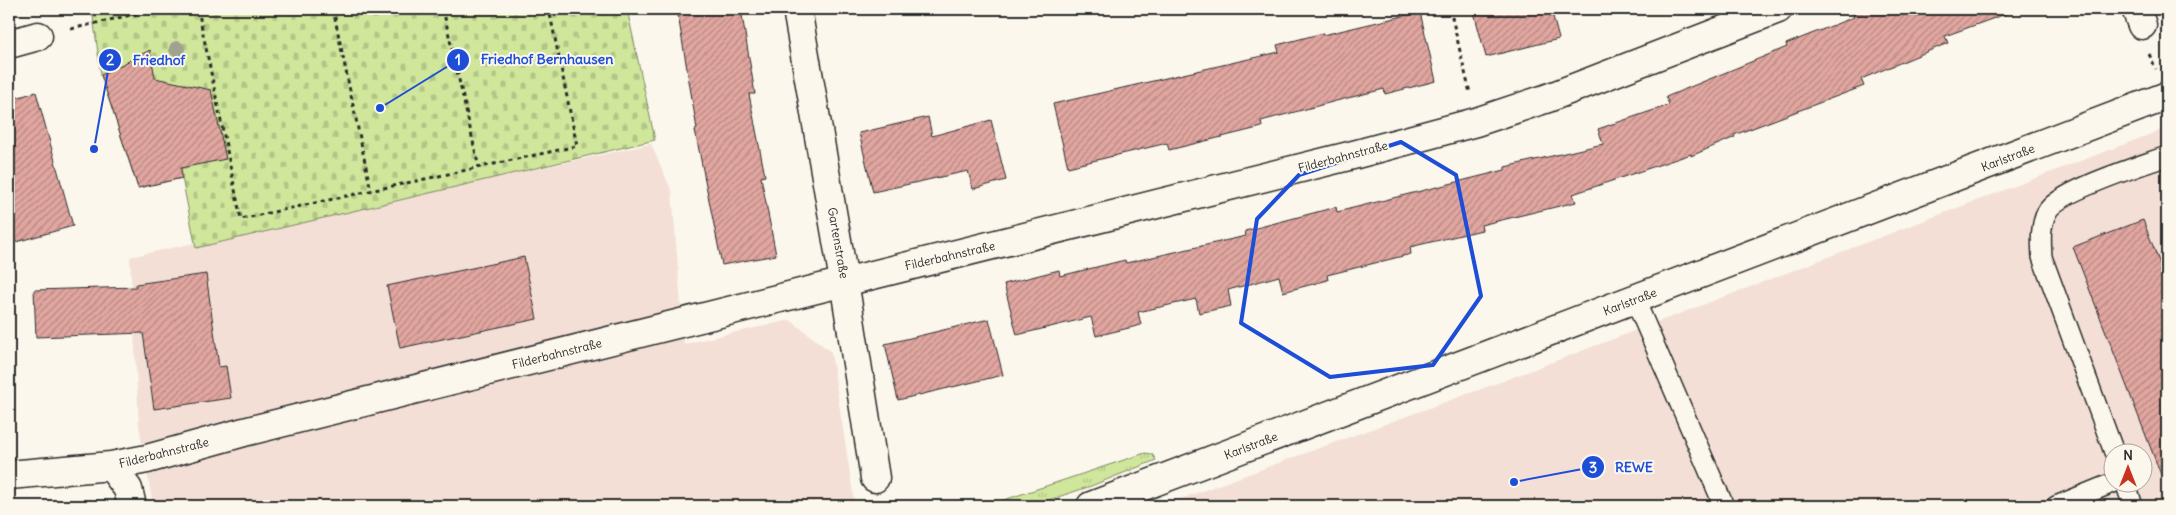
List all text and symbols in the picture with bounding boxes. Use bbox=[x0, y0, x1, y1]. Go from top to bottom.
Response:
callout: Friedhof bbox=[97, 45, 195, 74]
callout: Friedhof Bernhausen bbox=[446, 45, 623, 74]
text: 2 bbox=[106, 50, 114, 69]
text: 1 bbox=[455, 50, 461, 69]
text: Friedhof Bernhausen bbox=[481, 50, 613, 68]
text: Friedhof bbox=[133, 51, 187, 69]
street label: Filderbahnstraße bbox=[1296, 137, 1389, 176]
street label: Karlstraße bbox=[1979, 141, 2037, 175]
street label: Gartenstraße bbox=[825, 206, 852, 280]
street label: Filderbahnstraße bbox=[903, 238, 996, 273]
street label: Karlstraße bbox=[1601, 285, 1659, 319]
street label: Filderbahnstraße bbox=[510, 335, 603, 372]
street label: Karlstraße bbox=[1222, 429, 1280, 463]
street label: Filderbahnstraße bbox=[117, 434, 210, 471]
north arrow bbox=[2104, 442, 2154, 492]
text: N bbox=[2123, 446, 2133, 464]
callout: REWE bbox=[1580, 453, 1663, 482]
text: 3 bbox=[1589, 458, 1597, 477]
text: REWE bbox=[1615, 458, 1653, 476]

